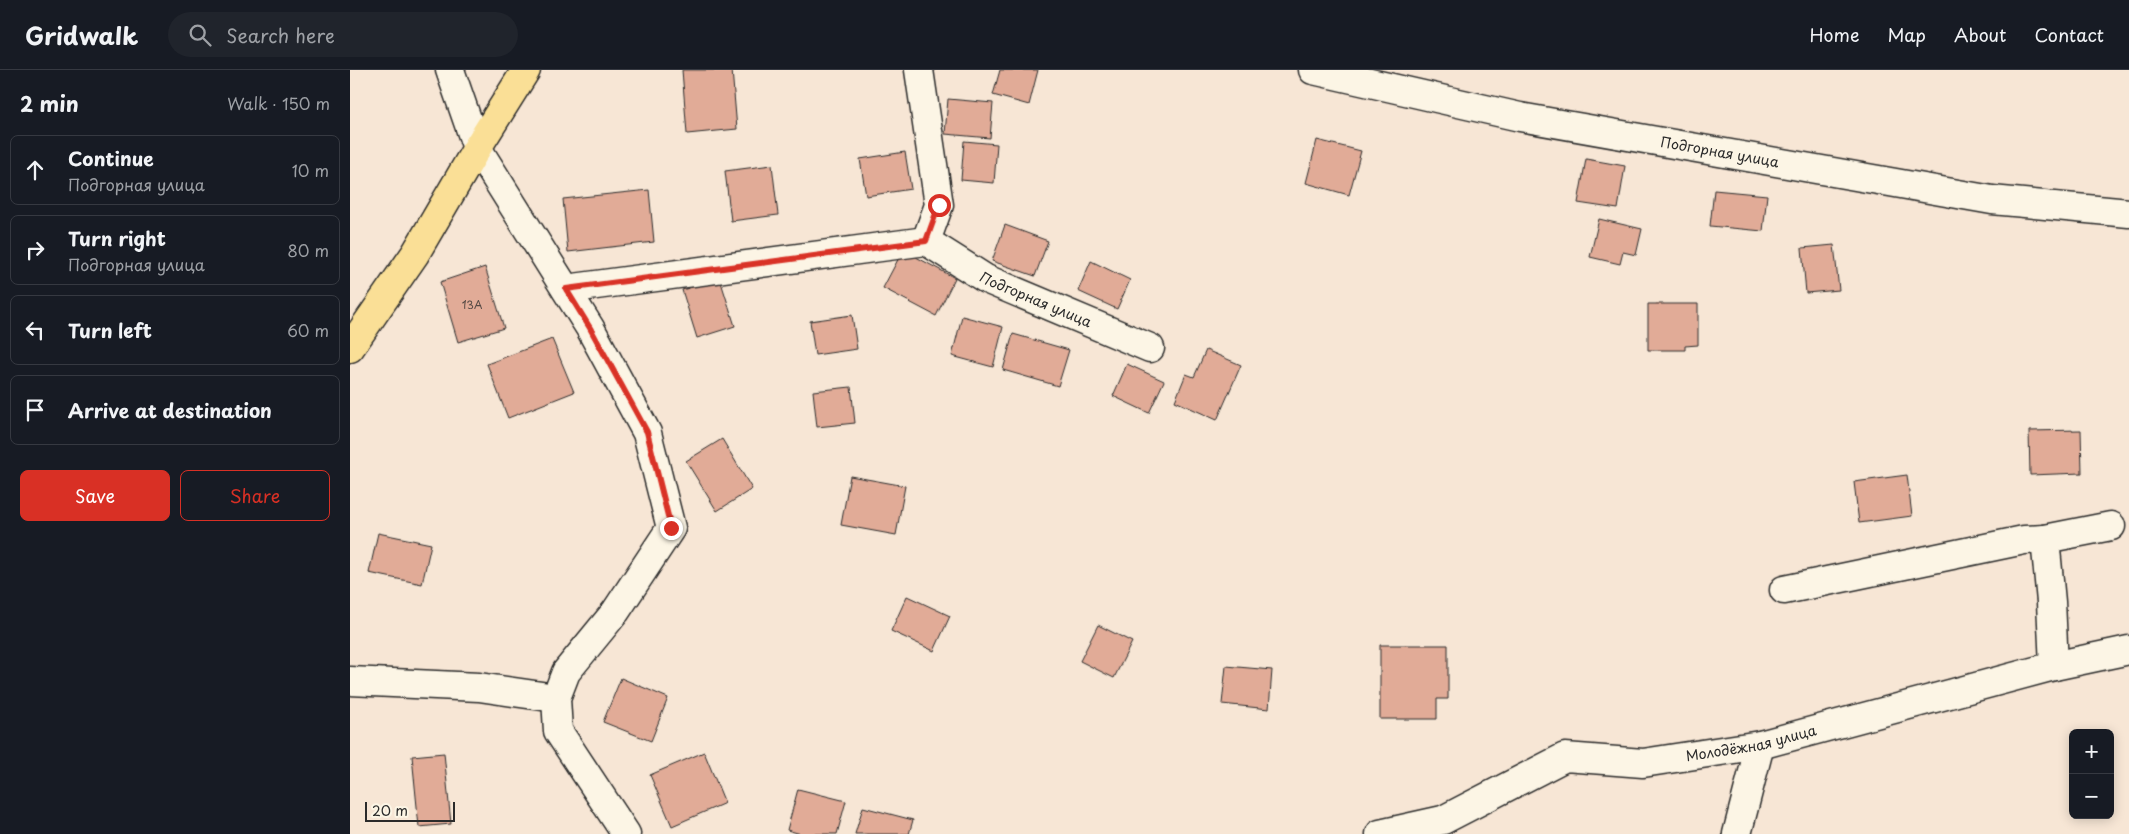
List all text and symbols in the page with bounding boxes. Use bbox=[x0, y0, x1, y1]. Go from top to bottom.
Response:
search box bbox=[168, 12, 518, 57]
text: Gridwalk bbox=[25, 17, 138, 53]
icon: search bbox=[186, 21, 214, 49]
text: Search here bbox=[226, 21, 335, 49]
text: Home bbox=[1809, 21, 1859, 48]
text: Map bbox=[1887, 21, 1926, 48]
text: About bbox=[1954, 21, 2006, 48]
text: Contact bbox=[2034, 21, 2104, 48]
text: 2 min bbox=[20, 87, 79, 119]
text: Walk · 150 m bbox=[227, 91, 330, 115]
street label: Подгорная улица bbox=[1659, 131, 1781, 172]
text: Continue bbox=[68, 144, 154, 172]
icon: ahead bbox=[21, 156, 49, 184]
text: 10 m bbox=[292, 158, 329, 182]
text: Подгорная улица bbox=[68, 172, 205, 196]
route start bbox=[928, 194, 951, 217]
text: Turn right bbox=[68, 224, 166, 252]
icon: right bbox=[21, 236, 49, 264]
text: 80 m bbox=[287, 238, 329, 262]
text: Подгорная улица bbox=[68, 252, 205, 276]
street label: Подгорная улица bbox=[975, 266, 1095, 332]
house number: 13А bbox=[462, 296, 483, 313]
icon: left bbox=[21, 316, 49, 344]
text: Turn left bbox=[68, 316, 152, 344]
text: 60 m bbox=[287, 318, 329, 342]
icon: arrive bbox=[21, 396, 49, 424]
text: Arrive at destination bbox=[68, 396, 272, 424]
button: Save bbox=[20, 470, 170, 521]
button: Share bbox=[180, 470, 330, 521]
route end bbox=[660, 517, 683, 540]
street label: Молодёжная улица bbox=[1684, 719, 1819, 766]
map controls bbox=[2069, 729, 2114, 819]
button: + bbox=[2069, 729, 2114, 774]
button: − bbox=[2069, 774, 2114, 819]
scale bar bbox=[365, 799, 455, 822]
text: 20 m bbox=[372, 800, 408, 821]

